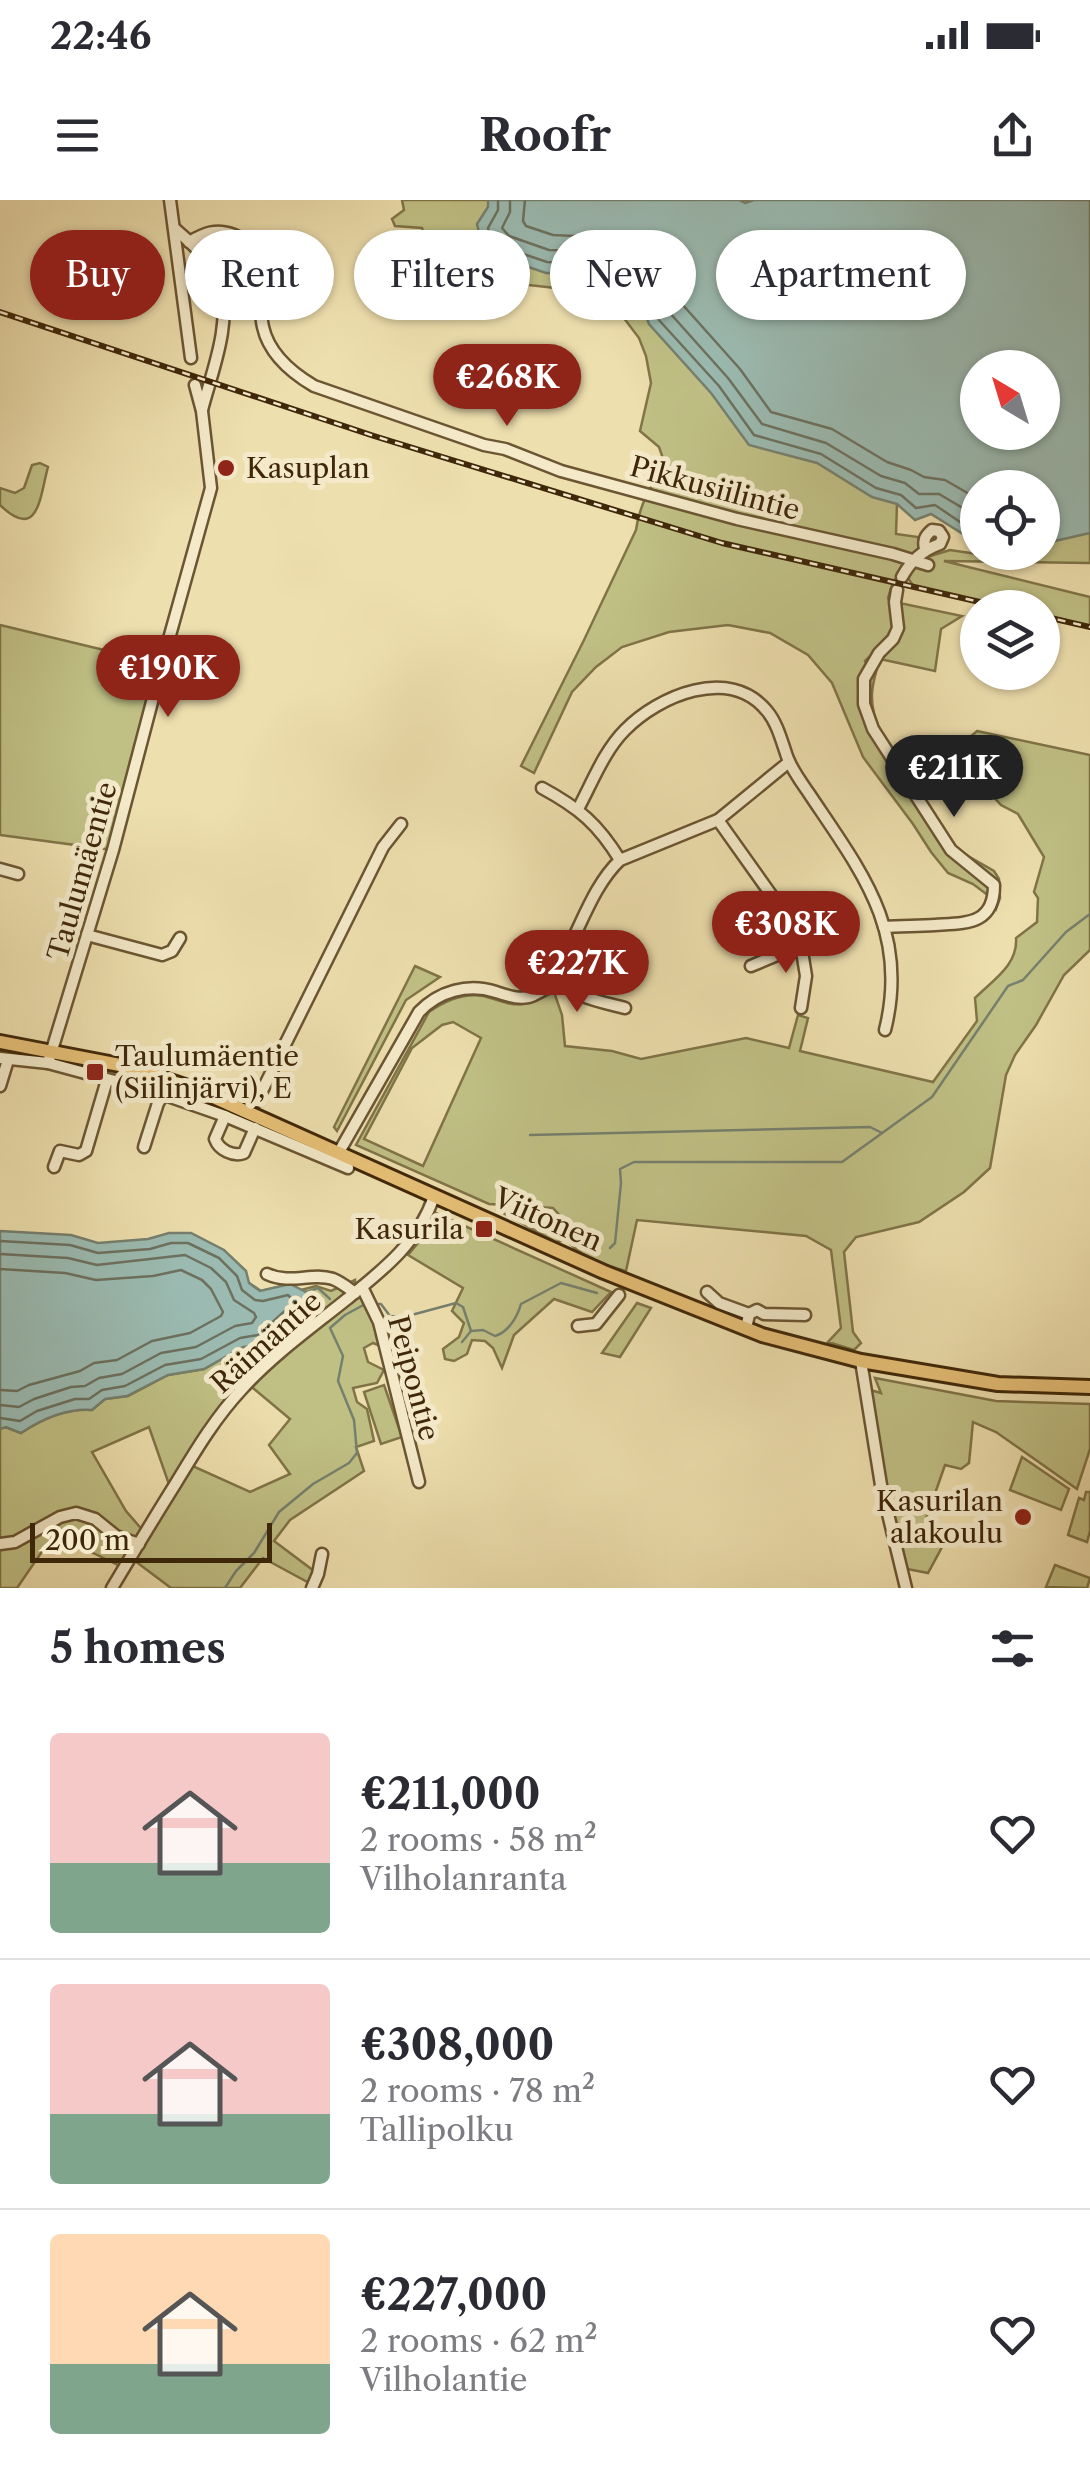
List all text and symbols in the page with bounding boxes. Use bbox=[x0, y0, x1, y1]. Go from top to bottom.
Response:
text: 22:46 bbox=[50, 12, 151, 59]
text: Roofr bbox=[479, 107, 611, 163]
icon: menu bbox=[50, 108, 105, 163]
icon: share bbox=[985, 108, 1040, 163]
chip: Buy bbox=[30, 230, 165, 320]
chip: Rent bbox=[185, 230, 334, 320]
chip: Filters bbox=[354, 230, 530, 320]
chip: New bbox=[550, 230, 696, 320]
chip: Apartment bbox=[716, 230, 966, 320]
pin: €268K bbox=[437, 344, 577, 429]
north arrow bbox=[960, 350, 1060, 450]
map controls bbox=[960, 350, 1060, 690]
text: €268K bbox=[455, 357, 559, 396]
street label: Pikkusiilintie bbox=[626, 449, 804, 527]
place label: Kasuplan bbox=[246, 451, 370, 485]
marker: Kasuplan bbox=[215, 457, 237, 479]
button: locate bbox=[960, 470, 1060, 570]
button: layers bbox=[960, 590, 1060, 690]
pin: €190K bbox=[98, 635, 238, 720]
text: €190K bbox=[118, 648, 218, 687]
pin: €211K bbox=[884, 735, 1024, 820]
text: €211K bbox=[907, 748, 1001, 787]
street label: Taulumäentie bbox=[40, 778, 124, 964]
pin: €308K bbox=[716, 891, 856, 976]
text: €308K bbox=[734, 904, 838, 943]
pin: €227K bbox=[507, 930, 647, 1015]
text: €227K bbox=[527, 943, 627, 982]
place label: Taulumäentie (Siilinjärvi), E bbox=[115, 1039, 299, 1105]
marker: Taulumäentie (Siilinjärvi), E bbox=[84, 1061, 106, 1083]
street label: Viitonen bbox=[488, 1180, 607, 1258]
place label: Kasurila bbox=[355, 1212, 464, 1246]
marker: Kasurila bbox=[473, 1218, 495, 1240]
street label: Räimäntie bbox=[204, 1284, 328, 1400]
street label: Peipontie bbox=[381, 1312, 447, 1444]
place label: Kasurilan alakoulu bbox=[876, 1484, 1003, 1550]
marker: Kasurilan alakoulu bbox=[1012, 1506, 1034, 1528]
scale bar bbox=[30, 1518, 272, 1562]
text: 200 m bbox=[45, 1523, 130, 1557]
icon: filters bbox=[985, 1621, 1040, 1676]
text: 5 homes bbox=[50, 1622, 226, 1674]
text: €211,000 bbox=[360, 1768, 541, 1820]
icon: home bbox=[130, 1773, 250, 1893]
icon: heart bbox=[985, 1806, 1040, 1861]
text: 2 rooms · 58 m² bbox=[360, 1820, 597, 1859]
text: Vilholanranta bbox=[360, 1859, 567, 1898]
text: €308,000 bbox=[360, 2019, 554, 2071]
icon: home bbox=[130, 2024, 250, 2144]
icon: heart bbox=[985, 2057, 1040, 2112]
text: 2 rooms · 78 m² bbox=[360, 2071, 595, 2110]
text: Tallipolku bbox=[360, 2110, 514, 2149]
text: €227,000 bbox=[360, 2269, 547, 2321]
icon: home bbox=[130, 2274, 250, 2394]
icon: heart bbox=[985, 2307, 1040, 2362]
text: 2 rooms · 62 m² bbox=[360, 2321, 598, 2360]
text: Vilholantie bbox=[360, 2360, 527, 2399]

